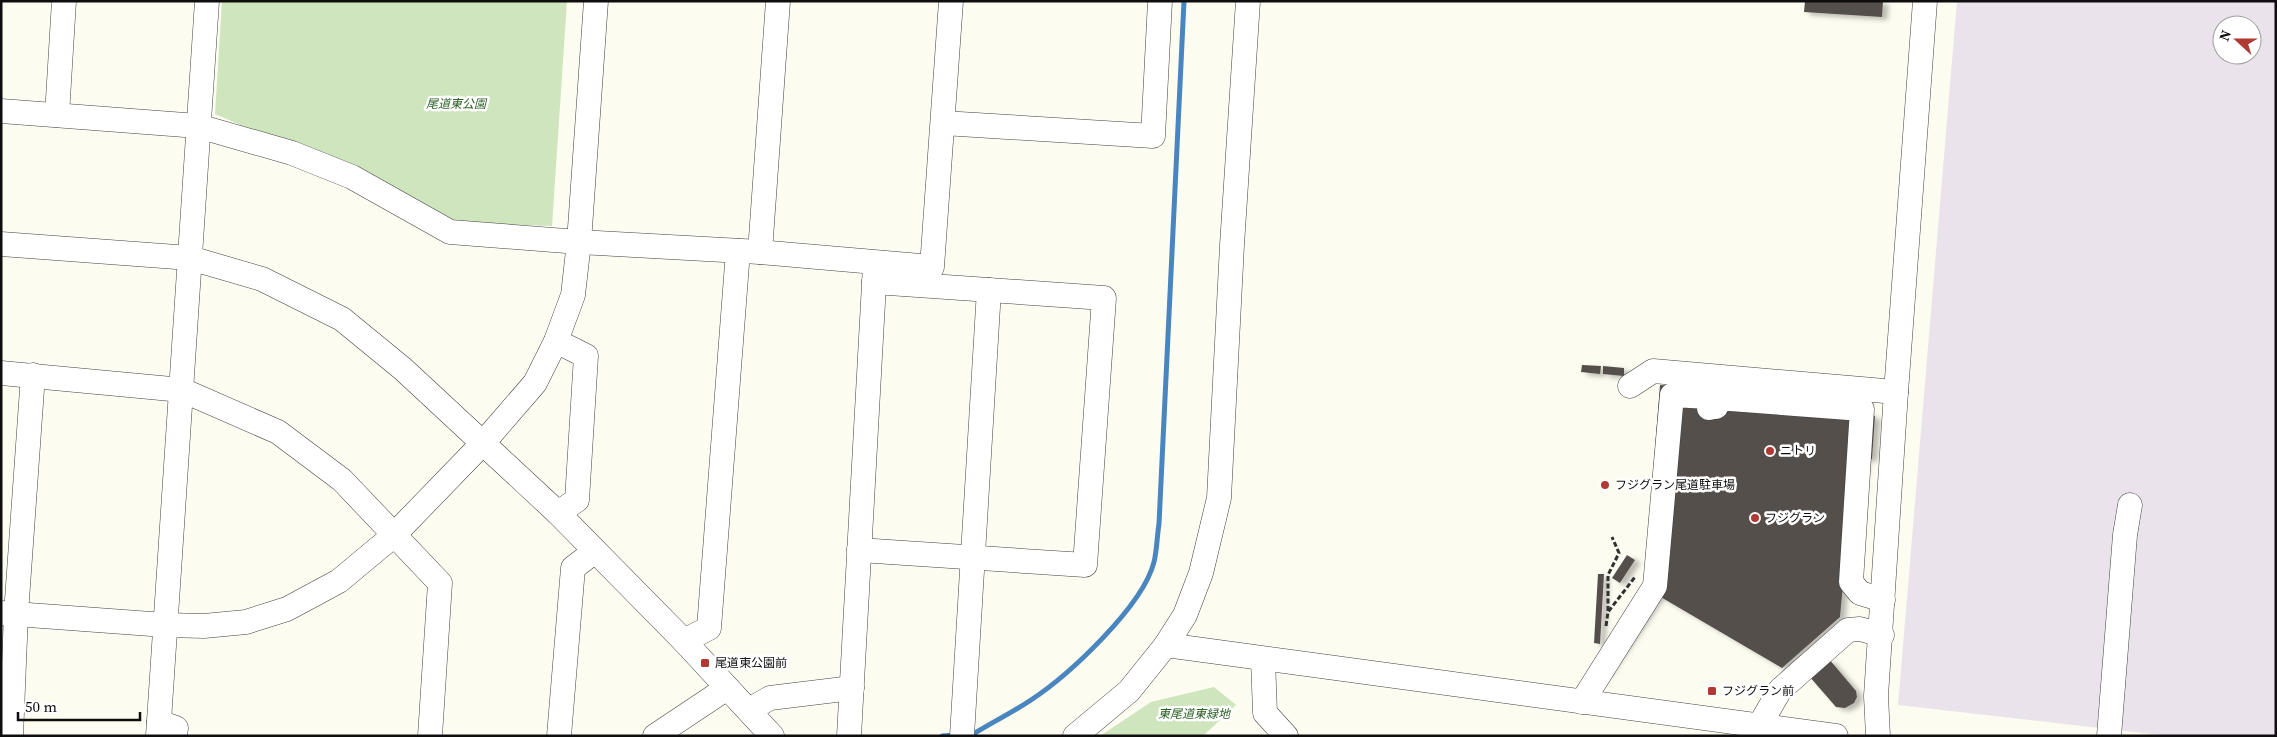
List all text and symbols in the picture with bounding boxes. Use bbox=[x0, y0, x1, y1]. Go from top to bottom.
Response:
north arrow bbox=[2212, 15, 2262, 65]
text: N bbox=[2214, 27, 2236, 44]
park label: 尾道東公園 bbox=[426, 96, 488, 112]
place label: ニトリ bbox=[1780, 443, 1816, 459]
marker: ニトリ bbox=[1764, 445, 1776, 457]
place label: フジグラン尾道駐車場 bbox=[1615, 477, 1735, 493]
marker: フジグラン尾道駐車場 bbox=[1599, 479, 1611, 491]
place label: フジグラン bbox=[1765, 510, 1825, 526]
marker: フジグラン bbox=[1749, 512, 1761, 524]
place label: 尾道東公園前 bbox=[715, 655, 787, 671]
marker: 尾道東公園前 bbox=[699, 657, 711, 669]
place label: フジグラン前 bbox=[1722, 683, 1794, 699]
marker: フジグラン前 bbox=[1706, 685, 1718, 697]
scale bar bbox=[18, 690, 140, 722]
text: 50 m bbox=[25, 696, 57, 717]
park label: 東尾道東緑地 bbox=[1158, 706, 1232, 722]

